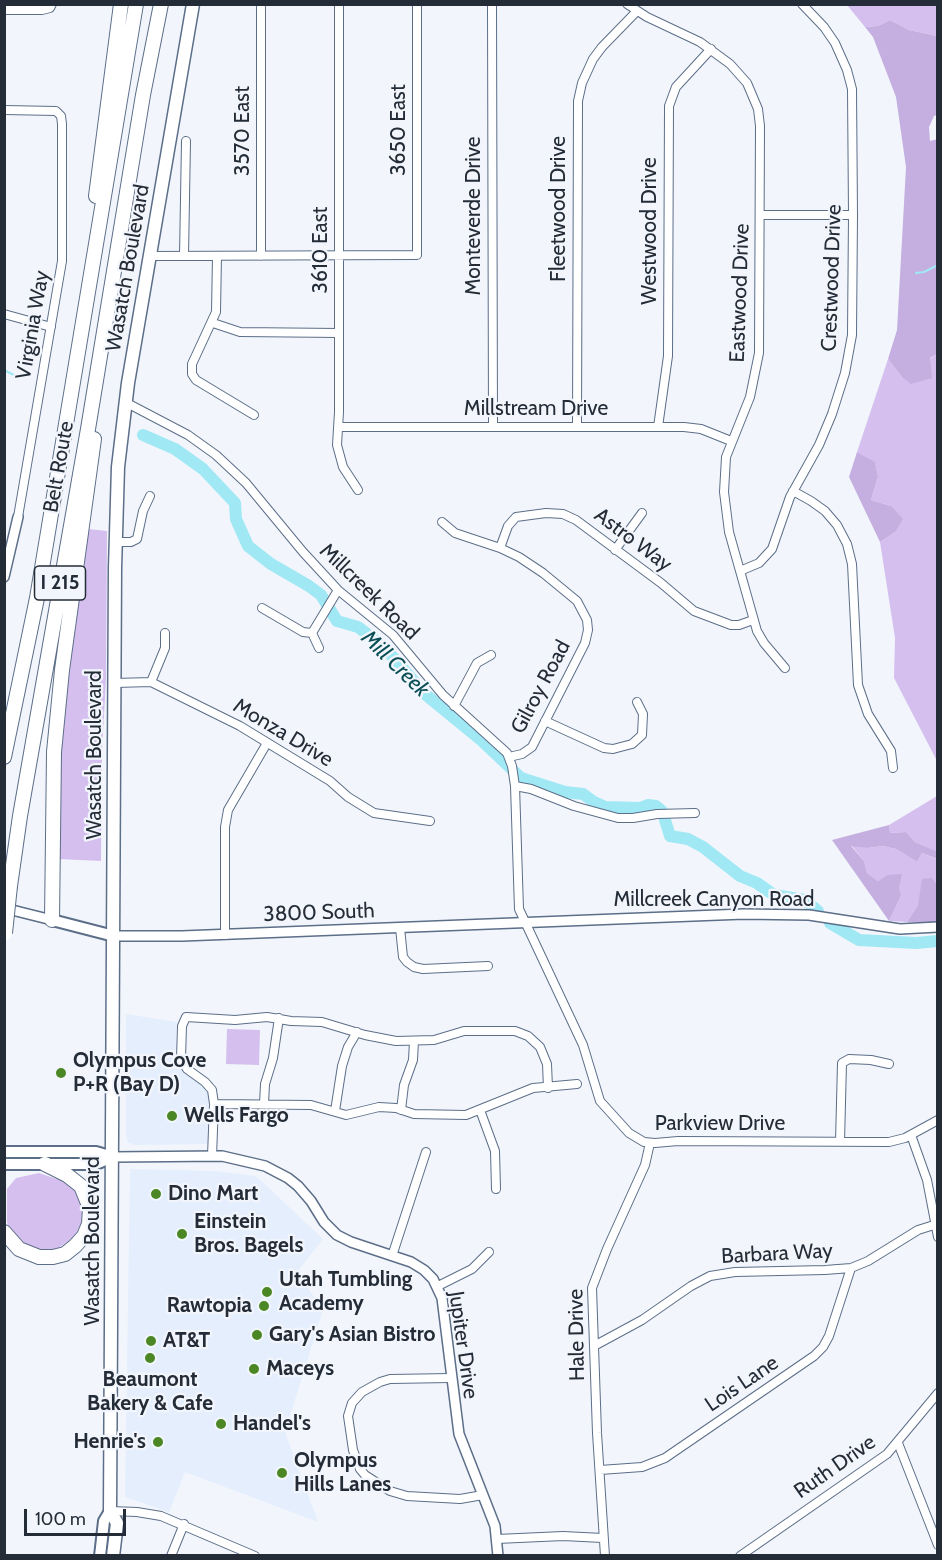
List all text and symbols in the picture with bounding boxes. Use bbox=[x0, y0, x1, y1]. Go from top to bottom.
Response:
street label: 3650 East bbox=[386, 84, 412, 176]
street label: 3570 East bbox=[230, 86, 256, 176]
street label: Monteverde Drive bbox=[461, 136, 487, 296]
street label: Fleetwood Drive bbox=[546, 136, 572, 282]
street label: Westwood Drive bbox=[637, 157, 663, 305]
street label: Wasatch Boulevard bbox=[101, 182, 155, 354]
street label: Crestwood Drive bbox=[817, 204, 847, 352]
street label: 3610 East bbox=[308, 207, 334, 293]
street label: Eastwood Drive bbox=[725, 223, 755, 363]
street label: Virginia Way bbox=[11, 269, 55, 381]
street label: Millstream Drive bbox=[464, 396, 608, 422]
street label: Belt Route bbox=[39, 419, 79, 515]
street label: Astro Way bbox=[589, 503, 677, 577]
street label: Millcreek Road bbox=[314, 538, 424, 646]
road number: I 215 bbox=[34, 566, 86, 600]
water label: Mill Creek bbox=[355, 625, 435, 703]
street label: Gilroy Road bbox=[506, 636, 576, 738]
street label: Wasatch Boulevard bbox=[82, 670, 108, 840]
street label: Monza Drive bbox=[229, 693, 337, 773]
street label: Millcreek Canyon Road bbox=[613, 887, 815, 913]
street label: 3800 South bbox=[263, 898, 375, 928]
place label: Olympus Cove P+R (Bay D) bbox=[73, 1048, 206, 1098]
marker: Olympus Cove P+R (Bay D) bbox=[54, 1066, 68, 1080]
place label: Wells Fargo bbox=[184, 1103, 289, 1129]
marker: Wells Fargo bbox=[165, 1109, 179, 1123]
street label: Parkview Drive bbox=[655, 1111, 785, 1137]
street label: Wasatch Boulevard bbox=[80, 1156, 106, 1326]
place label: Dino Mart bbox=[168, 1181, 258, 1207]
marker: Dino Mart bbox=[149, 1187, 163, 1201]
place label: Einstein Bros. Bagels bbox=[194, 1209, 303, 1259]
marker: Einstein Bros. Bagels bbox=[175, 1227, 189, 1241]
street label: Barbara Way bbox=[721, 1238, 833, 1270]
place label: Utah Tumbling Academy bbox=[279, 1267, 412, 1317]
marker: Utah Tumbling Academy bbox=[260, 1285, 274, 1299]
street label: Hale Drive bbox=[564, 1289, 590, 1381]
street label: Jupiter Drive bbox=[443, 1290, 483, 1400]
place label: Rawtopia bbox=[167, 1293, 252, 1319]
marker: Rawtopia bbox=[257, 1299, 271, 1313]
place label: Gary's Asian Bistro bbox=[269, 1322, 436, 1348]
place label: AT&T bbox=[163, 1328, 210, 1354]
marker: Gary's Asian Bistro bbox=[250, 1328, 264, 1342]
marker: AT&T bbox=[144, 1334, 158, 1348]
street label: Lois Lane bbox=[701, 1350, 783, 1418]
marker: Beaumont Bakery & Cafe bbox=[143, 1351, 157, 1365]
place label: Maceys bbox=[266, 1356, 334, 1382]
marker: Maceys bbox=[247, 1362, 261, 1376]
place label: Beaumont Bakery & Cafe bbox=[87, 1367, 213, 1417]
place label: Handel's bbox=[233, 1411, 311, 1437]
marker: Handel's bbox=[214, 1417, 228, 1431]
place label: Henrie's bbox=[74, 1429, 146, 1455]
street label: Ruth Drive bbox=[789, 1430, 881, 1504]
marker: Henrie's bbox=[151, 1435, 165, 1449]
place label: Olympus Hills Lanes bbox=[294, 1448, 391, 1498]
marker: Olympus Hills Lanes bbox=[275, 1466, 289, 1480]
scale bar bbox=[27, 1497, 129, 1535]
text: 100 m bbox=[35, 1508, 86, 1530]

